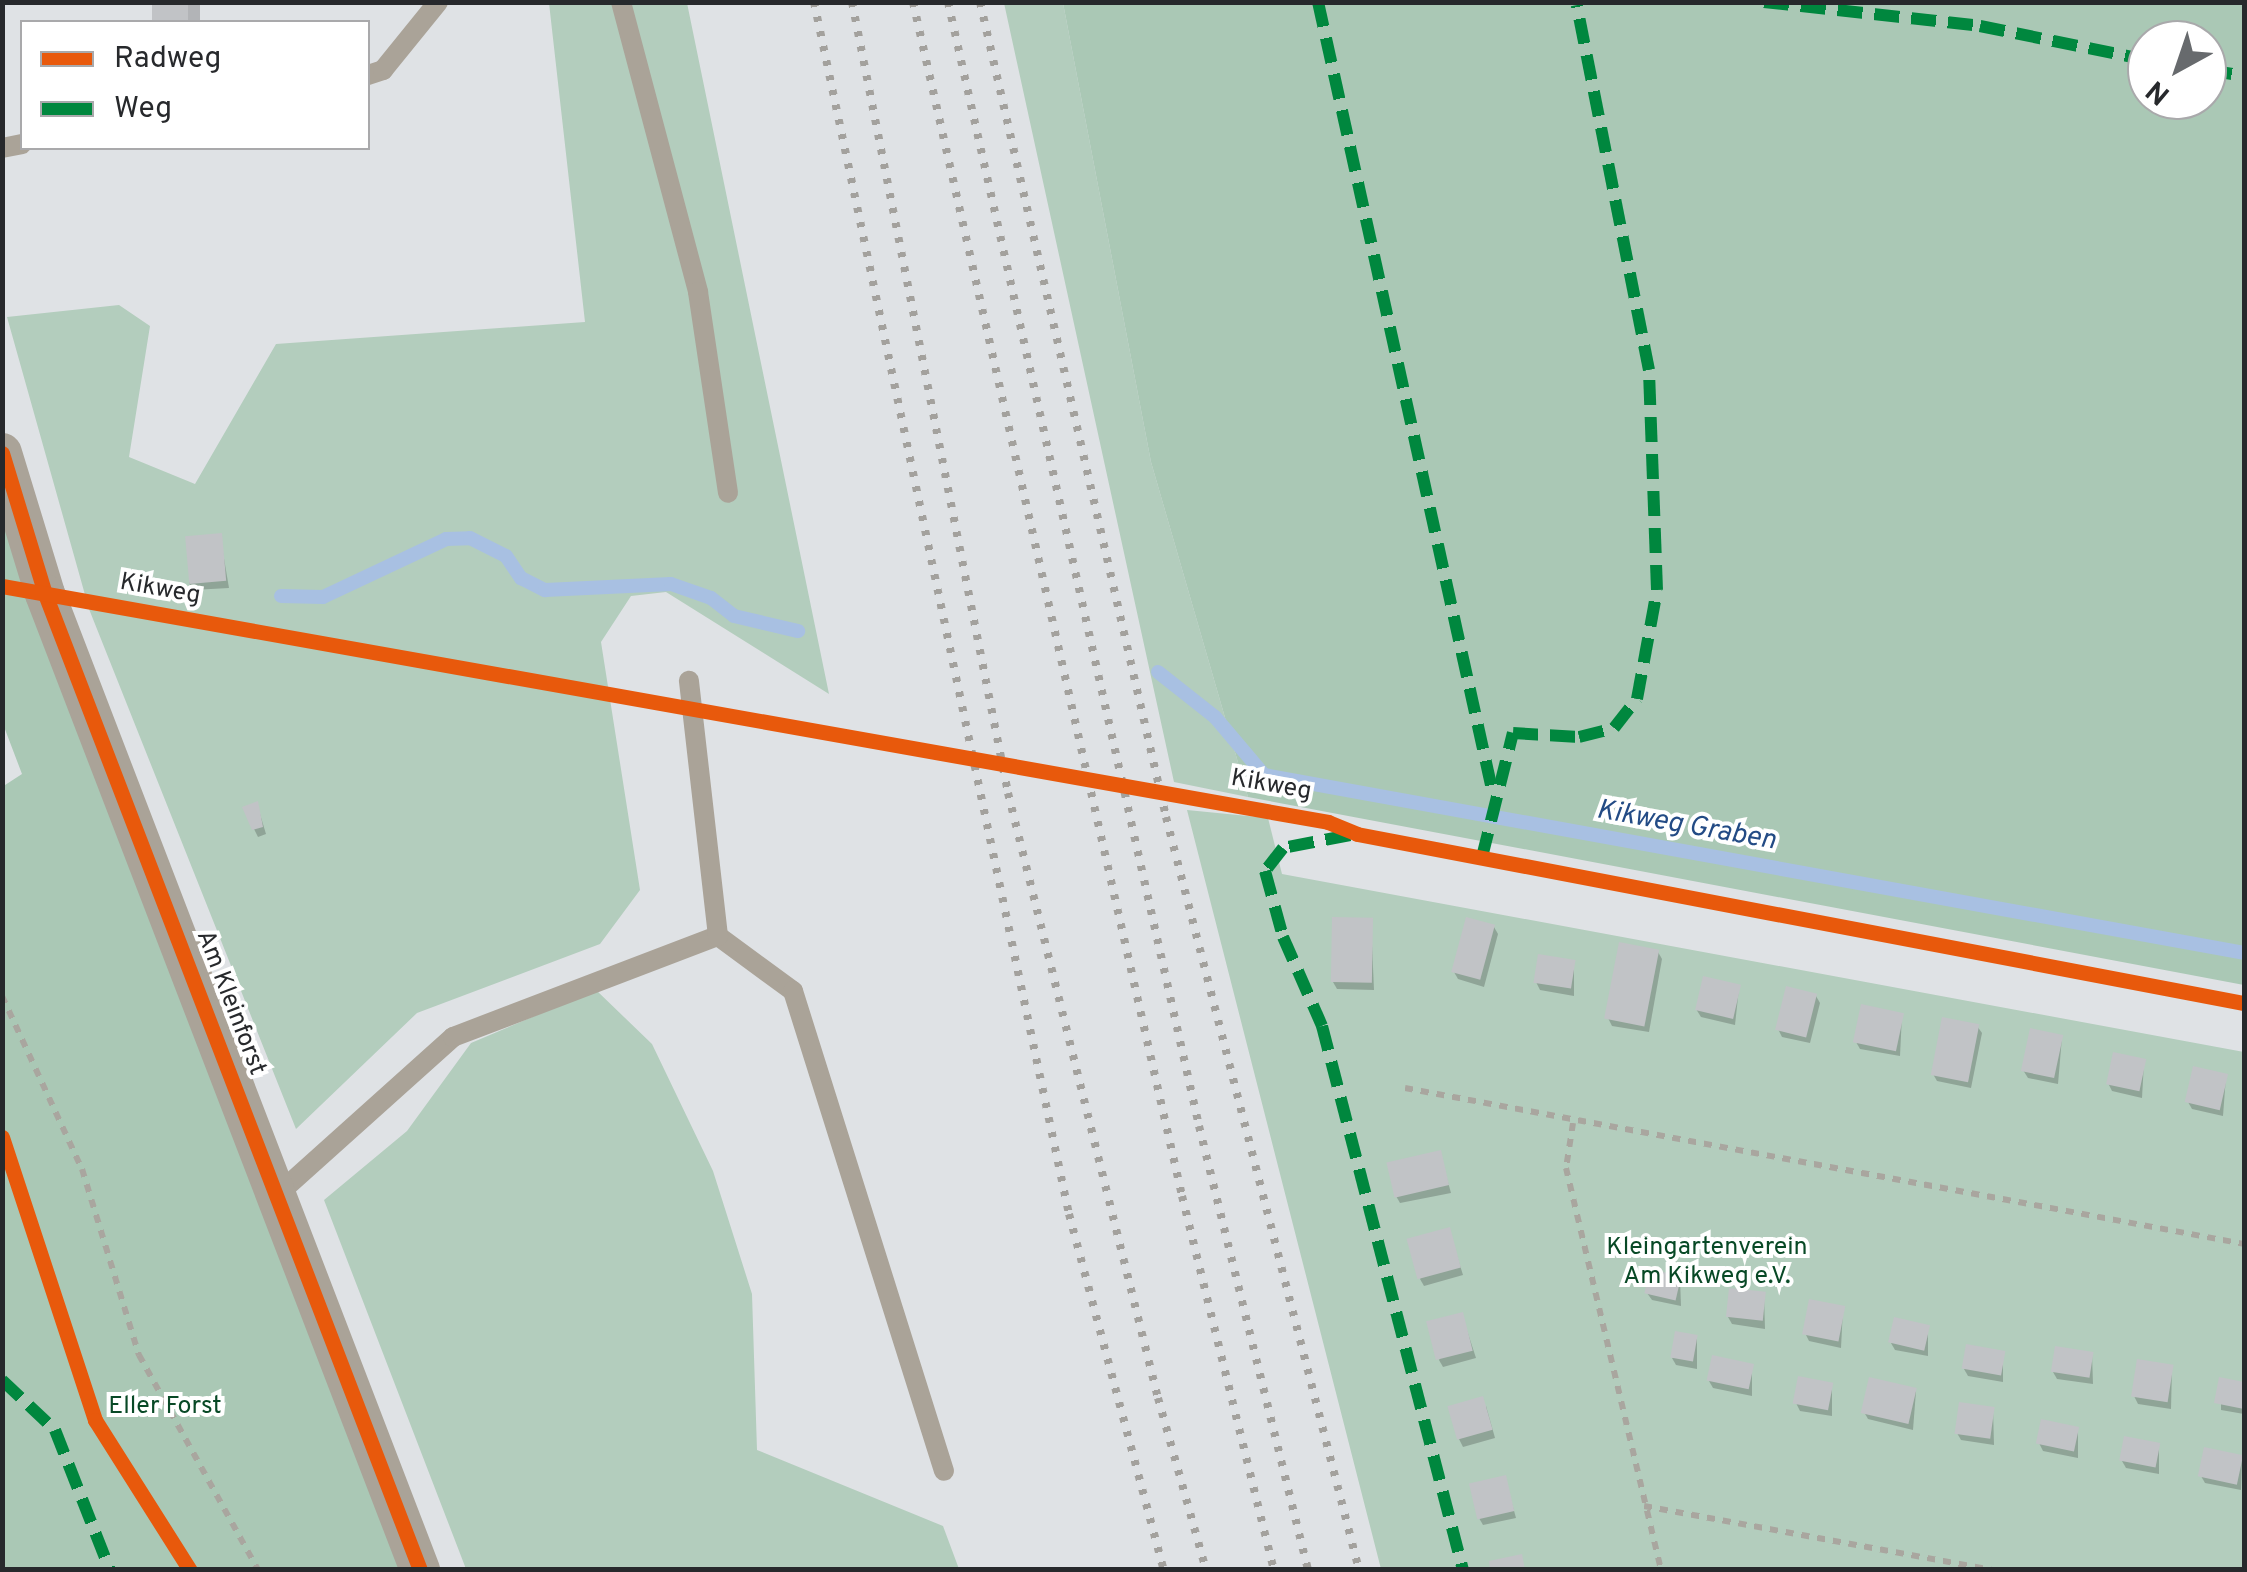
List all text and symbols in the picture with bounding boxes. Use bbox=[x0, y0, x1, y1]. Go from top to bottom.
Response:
legend bbox=[20, 20, 370, 150]
north arrow bbox=[2127, 20, 2227, 120]
text: Radweg bbox=[114, 41, 221, 78]
text: N bbox=[2140, 71, 2178, 112]
text: Weg bbox=[114, 91, 172, 128]
street label: Kikweg bbox=[117, 568, 203, 612]
street label: Kikweg bbox=[1228, 764, 1314, 808]
water label: Kikweg Graben bbox=[1594, 794, 1778, 858]
street label: Am Kleinforst bbox=[189, 926, 271, 1080]
park label: Kleingartenverein Am Kikweg e.V. bbox=[1606, 1234, 1808, 1293]
park label: Eller Forst bbox=[108, 1392, 222, 1422]

